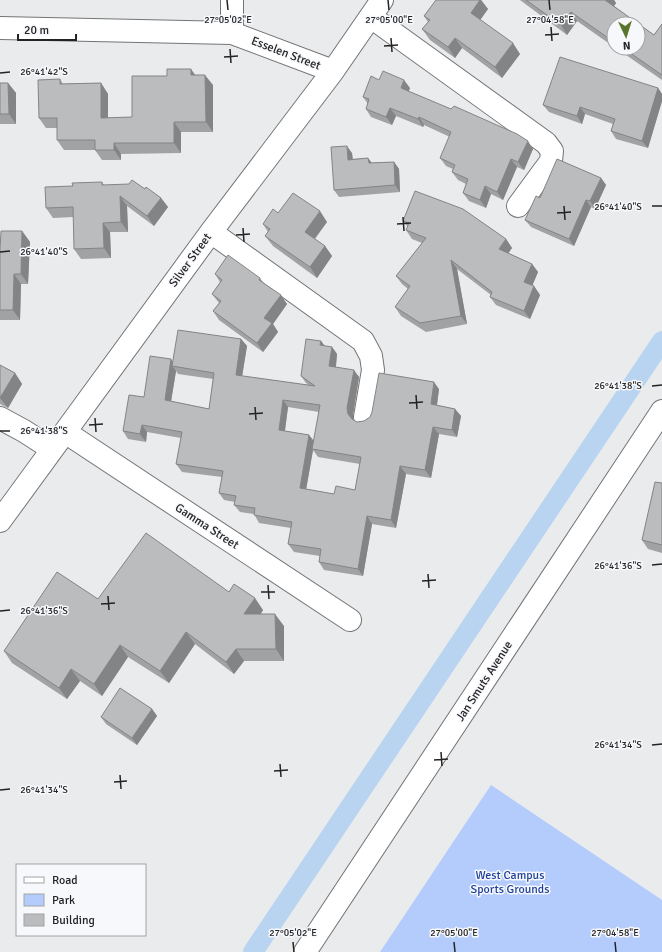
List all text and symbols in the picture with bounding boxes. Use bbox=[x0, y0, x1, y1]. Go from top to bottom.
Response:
text: 27°05'02"E bbox=[204, 14, 252, 26]
text: 27°05'00"E bbox=[365, 14, 413, 26]
text: 27°04'58"E bbox=[526, 14, 574, 26]
scale bar bbox=[18, 16, 76, 42]
north arrow bbox=[606, 16, 646, 56]
text: 20 m bbox=[24, 23, 49, 38]
street label: Esselen Street bbox=[249, 33, 323, 74]
text: N bbox=[622, 39, 631, 52]
text: 26°41'42"S bbox=[20, 66, 68, 78]
text: 26°41'40"S bbox=[594, 201, 642, 213]
street label: Silver Street bbox=[166, 230, 215, 290]
text: 26°41'40"S bbox=[20, 246, 68, 258]
text: 26°41'38"S bbox=[594, 380, 642, 392]
text: 26°41'38"S bbox=[20, 425, 68, 437]
street label: Gamma Street bbox=[172, 500, 241, 553]
text: 26°41'36"S bbox=[594, 560, 642, 572]
text: 26°41'36"S bbox=[20, 605, 68, 617]
street label: Jan Smuts Avenue bbox=[453, 638, 516, 724]
text: 26°41'34"S bbox=[594, 739, 642, 751]
text: 26°41'34"S bbox=[20, 784, 68, 796]
legend bbox=[16, 864, 146, 936]
park label: West Campus Sports Grounds bbox=[471, 868, 549, 897]
text: Road bbox=[52, 873, 78, 888]
text: Park bbox=[52, 893, 75, 908]
text: Building bbox=[52, 913, 95, 928]
text: 27°05'02"E bbox=[269, 927, 317, 939]
text: 27°05'00"E bbox=[430, 927, 478, 939]
text: 27°04'58"E bbox=[591, 927, 639, 939]

